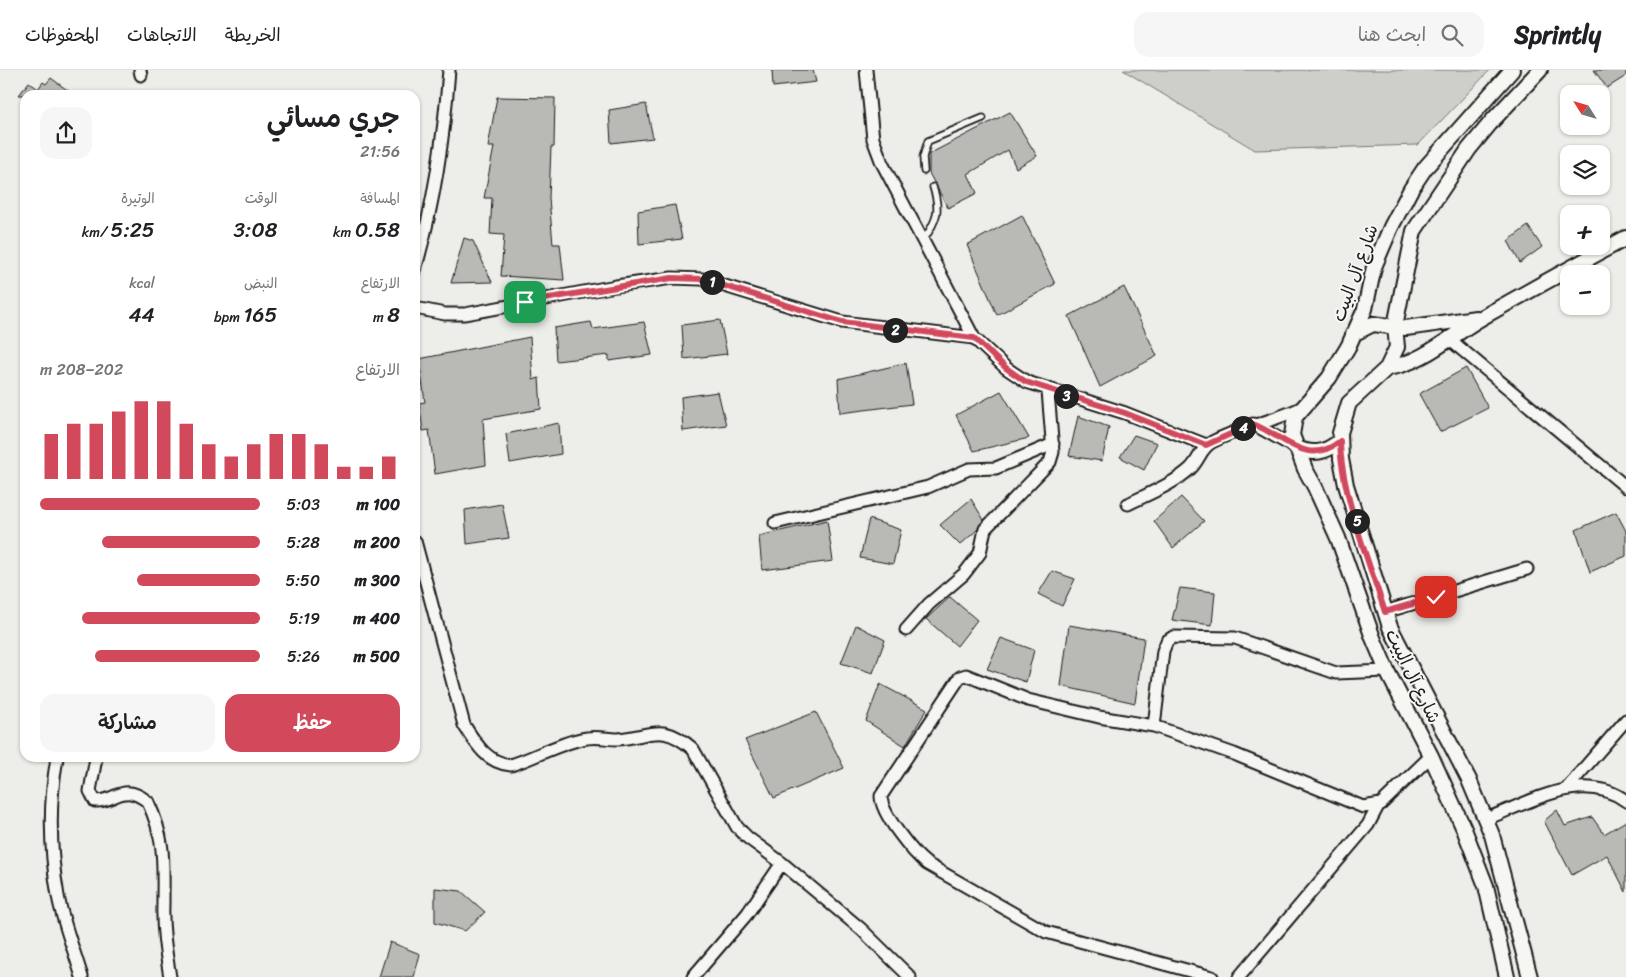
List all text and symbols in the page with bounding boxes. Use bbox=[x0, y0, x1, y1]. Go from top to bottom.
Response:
search box bbox=[1134, 12, 1484, 57]
text: Sprintly bbox=[1514, 14, 1601, 56]
text: ابحث هنا bbox=[1358, 18, 1426, 51]
text: المحفوظات bbox=[25, 19, 99, 51]
text: الاتجاهات bbox=[127, 19, 197, 51]
text: الخريطة bbox=[225, 19, 281, 51]
icon: search bbox=[1438, 21, 1466, 49]
north arrow bbox=[1560, 85, 1610, 135]
map controls bbox=[1560, 85, 1610, 315]
text: جري مسائي bbox=[267, 93, 400, 142]
button: share bbox=[40, 107, 92, 159]
text: 21:56 bbox=[360, 137, 400, 166]
button: layers bbox=[1560, 145, 1610, 195]
text: الوتيرة bbox=[121, 186, 155, 211]
text: الوقت bbox=[245, 186, 277, 211]
text: المسافة bbox=[360, 186, 400, 211]
button: + bbox=[1560, 205, 1610, 255]
text: 5:25 bbox=[111, 211, 155, 249]
text: 3:08 bbox=[234, 211, 277, 249]
text: 0.58 bbox=[355, 211, 400, 249]
text: /km bbox=[82, 220, 111, 245]
text: km bbox=[333, 220, 355, 245]
street label: شارع آل البيت bbox=[1322, 220, 1388, 326]
button: − bbox=[1560, 265, 1610, 315]
pin: 1 bbox=[700, 270, 724, 294]
text: 1 bbox=[709, 270, 716, 295]
text: kcal bbox=[129, 271, 155, 296]
text: النبض bbox=[244, 271, 277, 296]
text: الارتفاع bbox=[361, 271, 400, 296]
pin bbox=[504, 281, 546, 323]
icon: arrive bbox=[511, 288, 539, 316]
text: 44 bbox=[128, 296, 155, 334]
text: 165 bbox=[244, 296, 277, 334]
text: 8 bbox=[387, 296, 400, 334]
text: bpm bbox=[214, 305, 244, 330]
text: m bbox=[373, 305, 387, 330]
pin: 2 bbox=[882, 318, 908, 342]
text: 2 bbox=[891, 318, 900, 343]
text: 202–208 m bbox=[40, 355, 123, 384]
text: الارتفاع bbox=[355, 355, 400, 384]
pin: 3 bbox=[1054, 384, 1078, 408]
text: 3 bbox=[1063, 384, 1070, 409]
pin: 4 bbox=[1230, 416, 1256, 440]
text: 4 bbox=[1239, 416, 1248, 441]
text: 5:03 bbox=[286, 490, 320, 519]
text: 100 m bbox=[356, 490, 400, 519]
pin: 5 bbox=[1344, 508, 1370, 534]
text: 5 bbox=[1353, 509, 1362, 534]
text: 5:28 bbox=[287, 528, 320, 557]
text: 200 m bbox=[354, 528, 400, 557]
text: 5:50 bbox=[286, 566, 320, 595]
text: 300 m bbox=[355, 566, 400, 595]
pin bbox=[1415, 576, 1457, 618]
icon: check bbox=[1422, 583, 1450, 611]
text: 5:19 bbox=[289, 604, 320, 633]
text: 400 m bbox=[353, 604, 400, 633]
street label: شارع آل البيت bbox=[1376, 623, 1450, 729]
text: 5:26 bbox=[287, 642, 320, 671]
text: 500 m bbox=[354, 642, 400, 671]
button: مشاركة bbox=[40, 694, 215, 752]
button: حفظ bbox=[225, 694, 400, 752]

